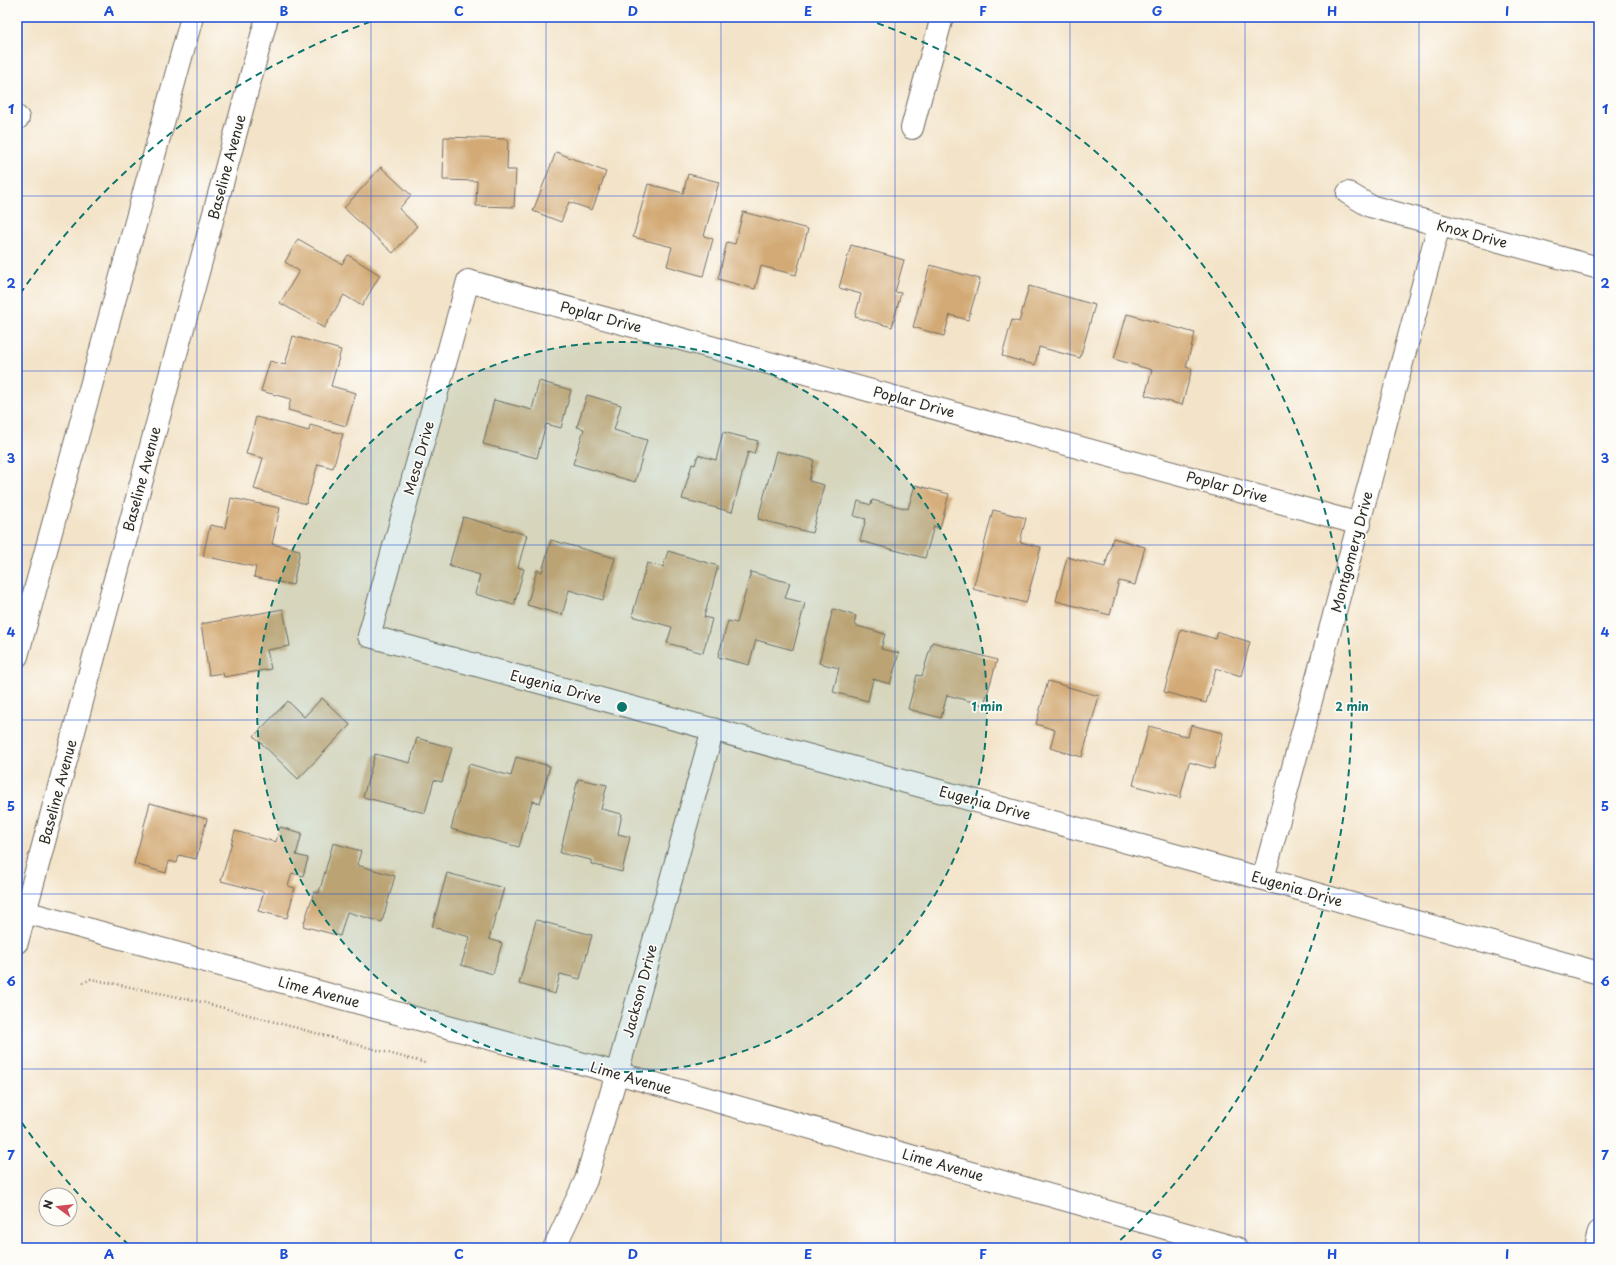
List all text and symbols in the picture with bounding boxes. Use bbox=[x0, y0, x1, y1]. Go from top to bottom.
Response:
text: A bbox=[104, 1, 114, 20]
text: B bbox=[280, 1, 289, 20]
text: C bbox=[454, 1, 464, 20]
text: D bbox=[628, 1, 638, 20]
text: E bbox=[804, 1, 812, 20]
text: F bbox=[979, 1, 987, 20]
text: G bbox=[1152, 1, 1162, 20]
text: H bbox=[1327, 1, 1337, 20]
text: I bbox=[1505, 1, 1509, 20]
text: 1 bbox=[8, 99, 14, 118]
text: 1 bbox=[1602, 99, 1608, 118]
street label: Baseline Avenue bbox=[202, 112, 251, 222]
street label: Knox Drive bbox=[1434, 214, 1510, 253]
text: 2 bbox=[6, 273, 16, 292]
text: 2 bbox=[1600, 273, 1610, 292]
street label: Poplar Drive bbox=[558, 296, 645, 338]
street label: Poplar Drive bbox=[871, 381, 958, 423]
street label: Mesa Drive bbox=[398, 418, 439, 497]
street label: Baseline Avenue bbox=[117, 424, 166, 534]
text: 3 bbox=[7, 448, 16, 467]
text: 3 bbox=[1601, 448, 1610, 467]
street label: Poplar Drive bbox=[1184, 466, 1271, 508]
street label: Montgomery Drive bbox=[1325, 489, 1378, 615]
text: 4 bbox=[7, 622, 16, 641]
text: 4 bbox=[1601, 622, 1610, 641]
street label: Eugenia Drive bbox=[508, 664, 605, 709]
text: 1 min bbox=[971, 697, 1003, 715]
text: 2 min bbox=[1335, 697, 1369, 715]
centre of rings bbox=[615, 700, 629, 714]
street label: Baseline Avenue bbox=[33, 737, 82, 847]
street label: Eugenia Drive bbox=[937, 780, 1034, 825]
text: 5 bbox=[7, 796, 15, 815]
text: 5 bbox=[1601, 796, 1609, 815]
street label: Eugenia Drive bbox=[1249, 865, 1346, 912]
street label: Jackson Drive bbox=[617, 942, 662, 1040]
text: 6 bbox=[6, 971, 16, 990]
street label: Lime Avenue bbox=[276, 971, 363, 1013]
text: 6 bbox=[1600, 971, 1610, 990]
street label: Lime Avenue bbox=[588, 1056, 675, 1099]
street label: Lime Avenue bbox=[900, 1143, 987, 1186]
text: 7 bbox=[7, 1145, 15, 1164]
text: 7 bbox=[1601, 1145, 1609, 1164]
north arrow bbox=[38, 1187, 78, 1227]
text: N bbox=[39, 1198, 57, 1211]
text: A bbox=[104, 1244, 114, 1263]
text: B bbox=[280, 1244, 289, 1263]
text: C bbox=[454, 1244, 464, 1263]
text: D bbox=[628, 1244, 638, 1263]
text: E bbox=[804, 1244, 812, 1263]
text: F bbox=[979, 1244, 987, 1263]
text: G bbox=[1152, 1244, 1162, 1263]
text: H bbox=[1327, 1244, 1337, 1263]
text: I bbox=[1505, 1244, 1509, 1263]

